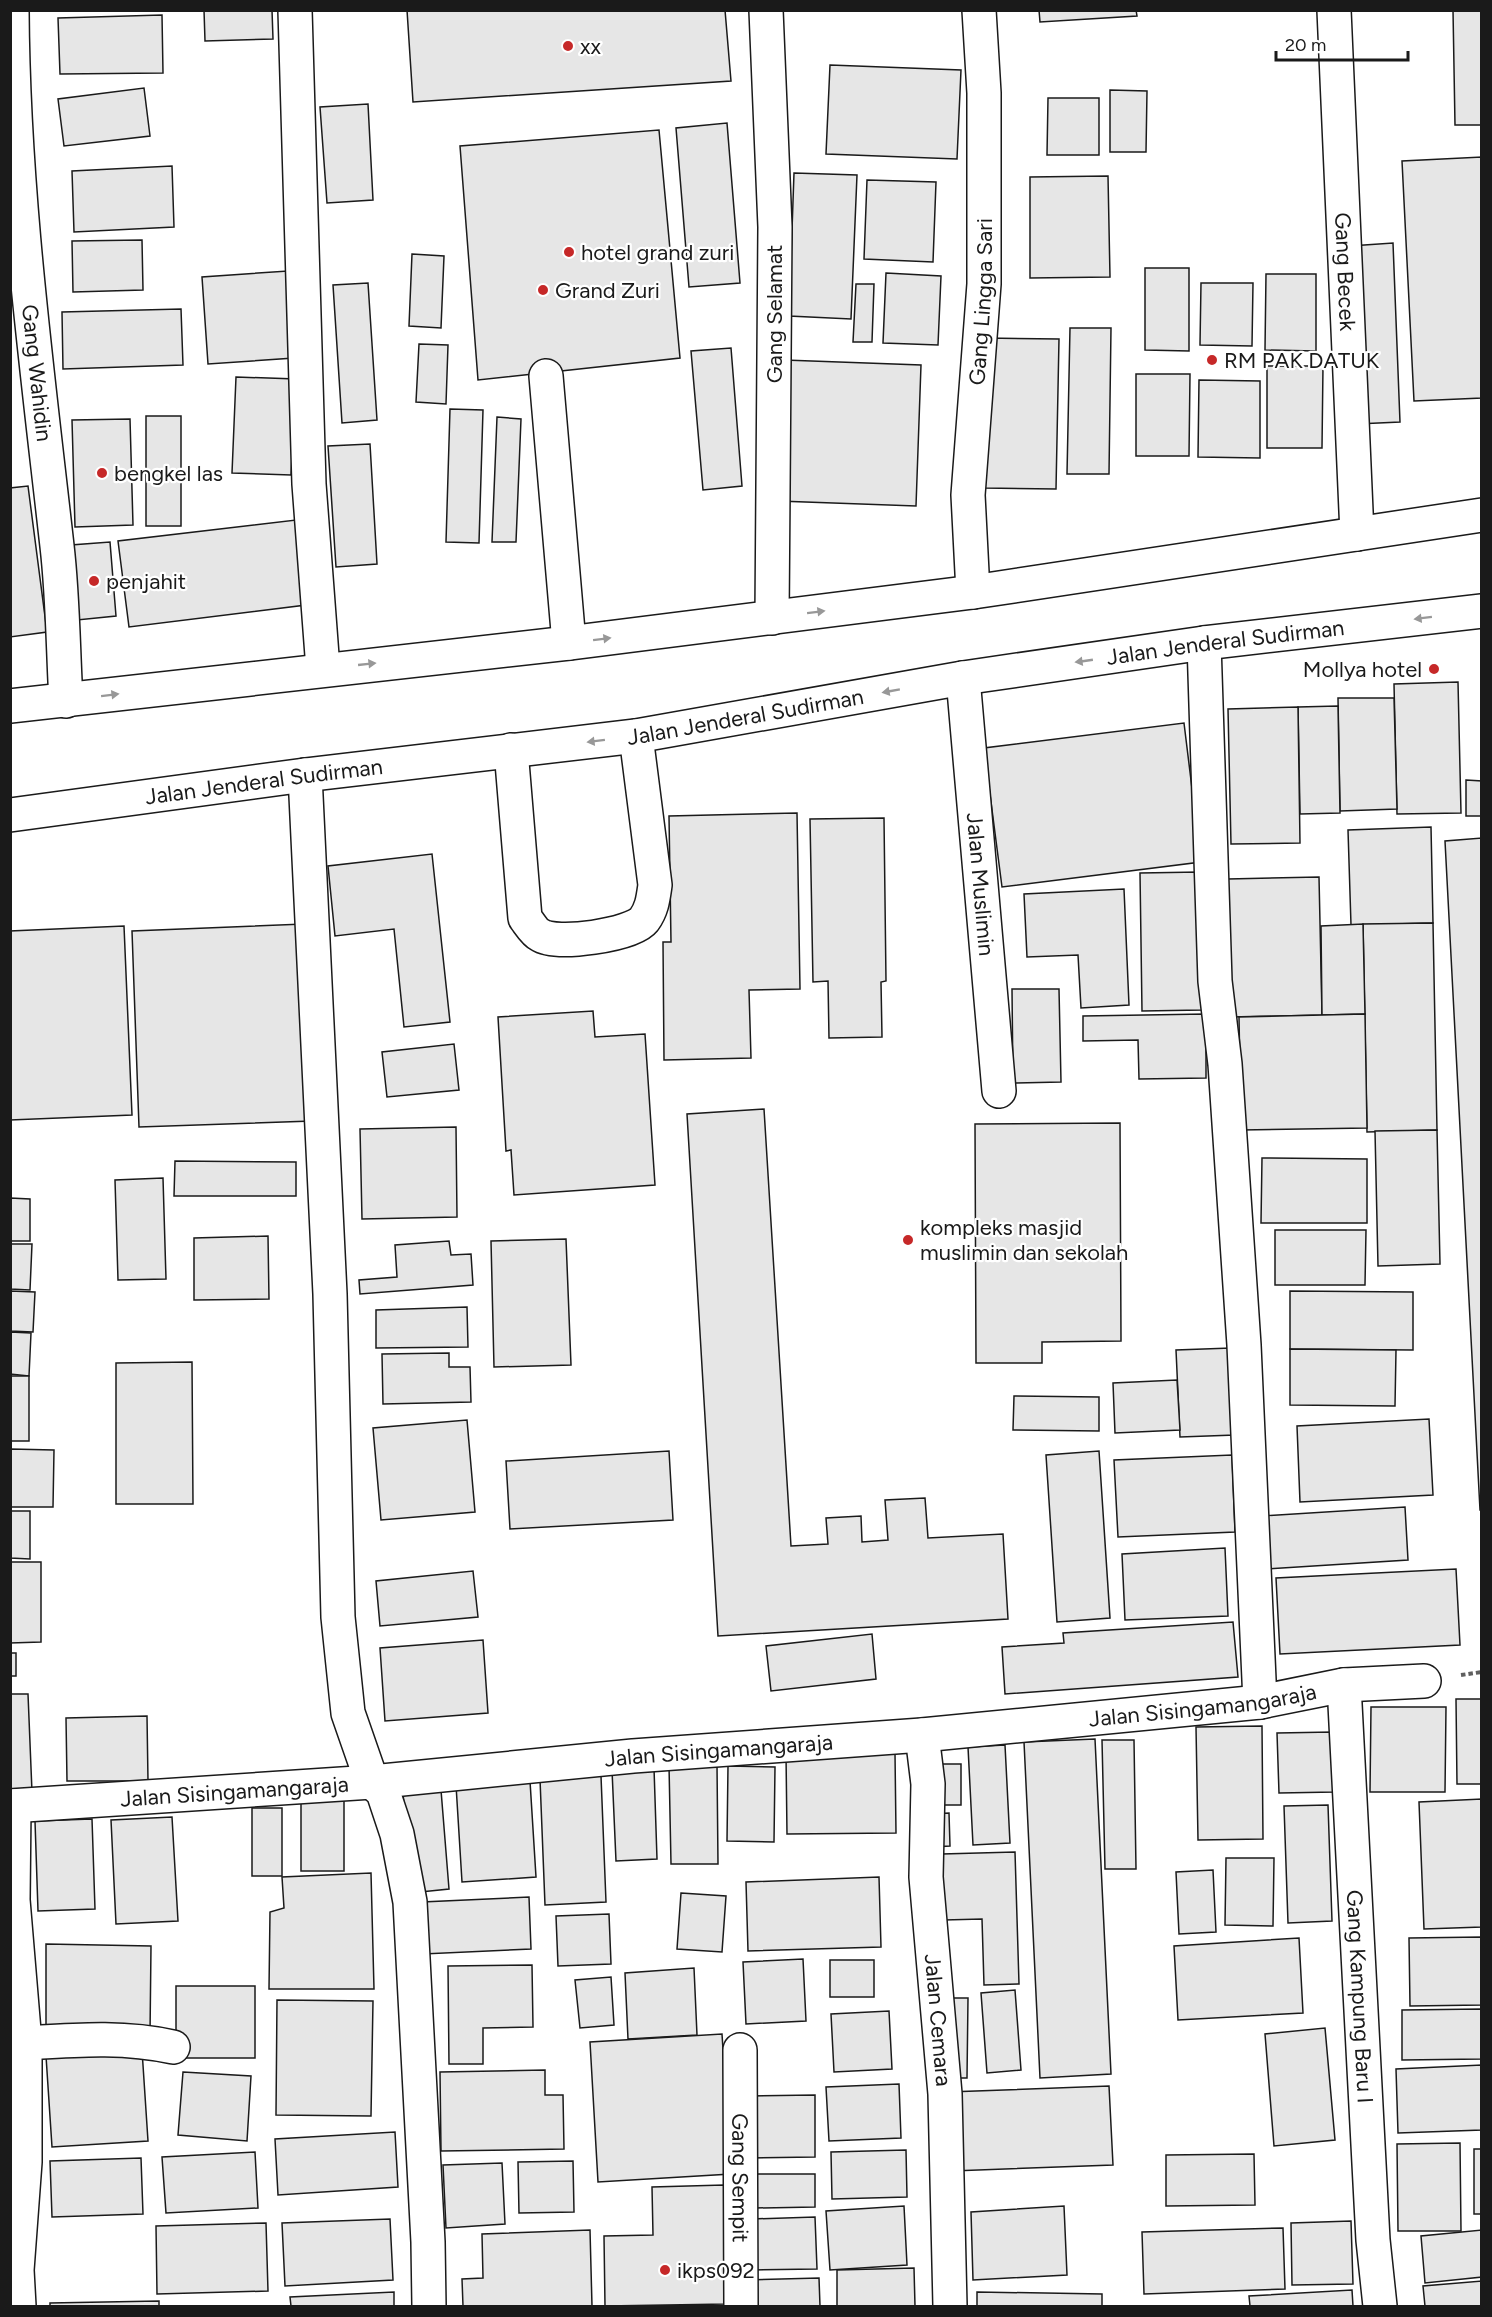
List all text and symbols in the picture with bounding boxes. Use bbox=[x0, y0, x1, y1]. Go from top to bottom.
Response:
scale bar bbox=[1276, 24, 1408, 62]
place label: xx bbox=[580, 33, 601, 60]
text: 20 m bbox=[1285, 34, 1326, 56]
marker: xx bbox=[561, 39, 575, 53]
street label: Gang Becek bbox=[1329, 212, 1361, 332]
street label: Gang Lingga Sari bbox=[963, 218, 998, 386]
place label: hotel grand zuri bbox=[581, 239, 734, 266]
marker: hotel grand zuri bbox=[562, 245, 576, 259]
street label: Gang Selamat bbox=[761, 245, 788, 383]
place label: Grand Zuri bbox=[555, 277, 660, 304]
marker: Grand Zuri bbox=[536, 283, 550, 297]
street label: Gang Wahidin bbox=[16, 303, 58, 443]
place label: RM PAK DATUK bbox=[1224, 347, 1380, 374]
marker: RM PAK DATUK bbox=[1205, 353, 1219, 367]
place label: bengkel las bbox=[114, 460, 223, 487]
marker: bengkel las bbox=[95, 466, 109, 480]
place label: penjahit bbox=[106, 568, 186, 595]
marker: penjahit bbox=[87, 574, 101, 588]
one-way arrow bbox=[807, 607, 826, 617]
one-way arrow bbox=[1414, 613, 1433, 623]
street label: Jalan Jenderal Sudirman bbox=[1105, 614, 1346, 671]
one-way arrow bbox=[593, 634, 612, 643]
one-way arrow bbox=[1075, 656, 1094, 665]
place label: Mollya hotel bbox=[1303, 656, 1422, 683]
one-way arrow bbox=[357, 660, 376, 669]
marker: Mollya hotel bbox=[1427, 662, 1441, 676]
street label: Jalan Jenderal Sudirman bbox=[626, 683, 866, 751]
one-way arrow bbox=[882, 686, 901, 695]
one-way arrow bbox=[101, 690, 120, 700]
one-way arrow bbox=[586, 736, 605, 745]
street label: Jalan Jenderal Sudirman bbox=[143, 753, 384, 811]
street label: Jalan Muslimin bbox=[961, 812, 1000, 957]
place label: kompleks masjid muslimin dan sekolah bbox=[920, 1214, 1128, 1266]
marker: kompleks masjid muslimin dan sekolah bbox=[901, 1233, 915, 1247]
street label: Jalan Sisingamangaraja bbox=[1088, 1678, 1319, 1733]
street label: Jalan Sisingamangaraja bbox=[603, 1729, 834, 1773]
street label: Jalan Sisingamangaraja bbox=[119, 1771, 350, 1813]
street label: Gang Kampung Baru I bbox=[1341, 1889, 1379, 2104]
street label: Jalan Cemara bbox=[919, 1953, 957, 2087]
street label: Gang Sempit bbox=[726, 2113, 754, 2243]
place label: ikps092 bbox=[677, 2257, 755, 2284]
marker: ikps092 bbox=[658, 2263, 672, 2277]

